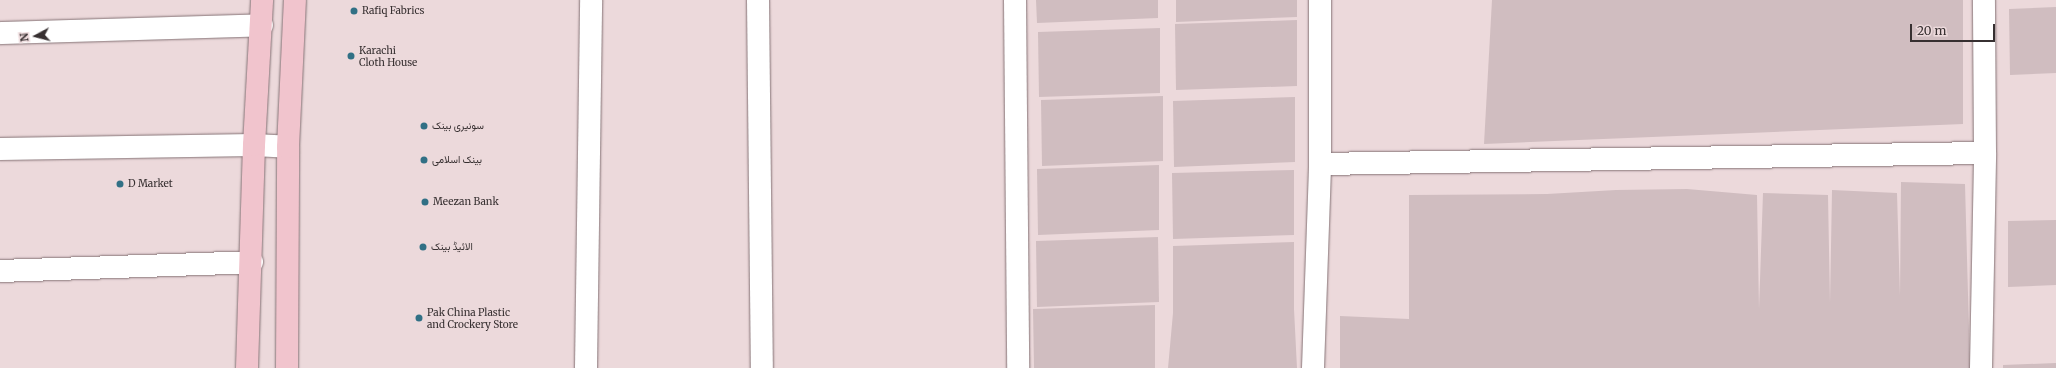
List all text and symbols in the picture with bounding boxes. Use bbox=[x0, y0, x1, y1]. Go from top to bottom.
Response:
place label: Rafiq Fabrics bbox=[362, 5, 424, 17]
marker: Rafiq Fabrics bbox=[349, 6, 359, 16]
north arrow bbox=[16, 16, 56, 56]
scale bar bbox=[1912, 16, 1997, 42]
text: 20 m bbox=[1917, 23, 1946, 38]
text: N bbox=[17, 32, 32, 43]
place label: Karachi Cloth House bbox=[359, 44, 417, 68]
marker: Karachi Cloth House bbox=[346, 51, 356, 61]
place label: سونیری بینک bbox=[432, 120, 484, 132]
marker: سونیری بینک bbox=[419, 121, 429, 131]
place label: بینک اسلامی bbox=[432, 154, 482, 166]
marker: بینک اسلامی bbox=[419, 155, 429, 165]
place label: D Market bbox=[128, 178, 173, 190]
marker: D Market bbox=[115, 179, 125, 189]
place label: Meezan Bank bbox=[433, 196, 499, 208]
marker: Meezan Bank bbox=[420, 197, 430, 207]
place label: الائیڈ بینک bbox=[431, 241, 473, 253]
marker: الائیڈ بینک bbox=[418, 242, 428, 252]
place label: Pak China Plastic and Crockery Store bbox=[427, 306, 518, 330]
marker: Pak China Plastic and Crockery Store bbox=[414, 313, 424, 323]

